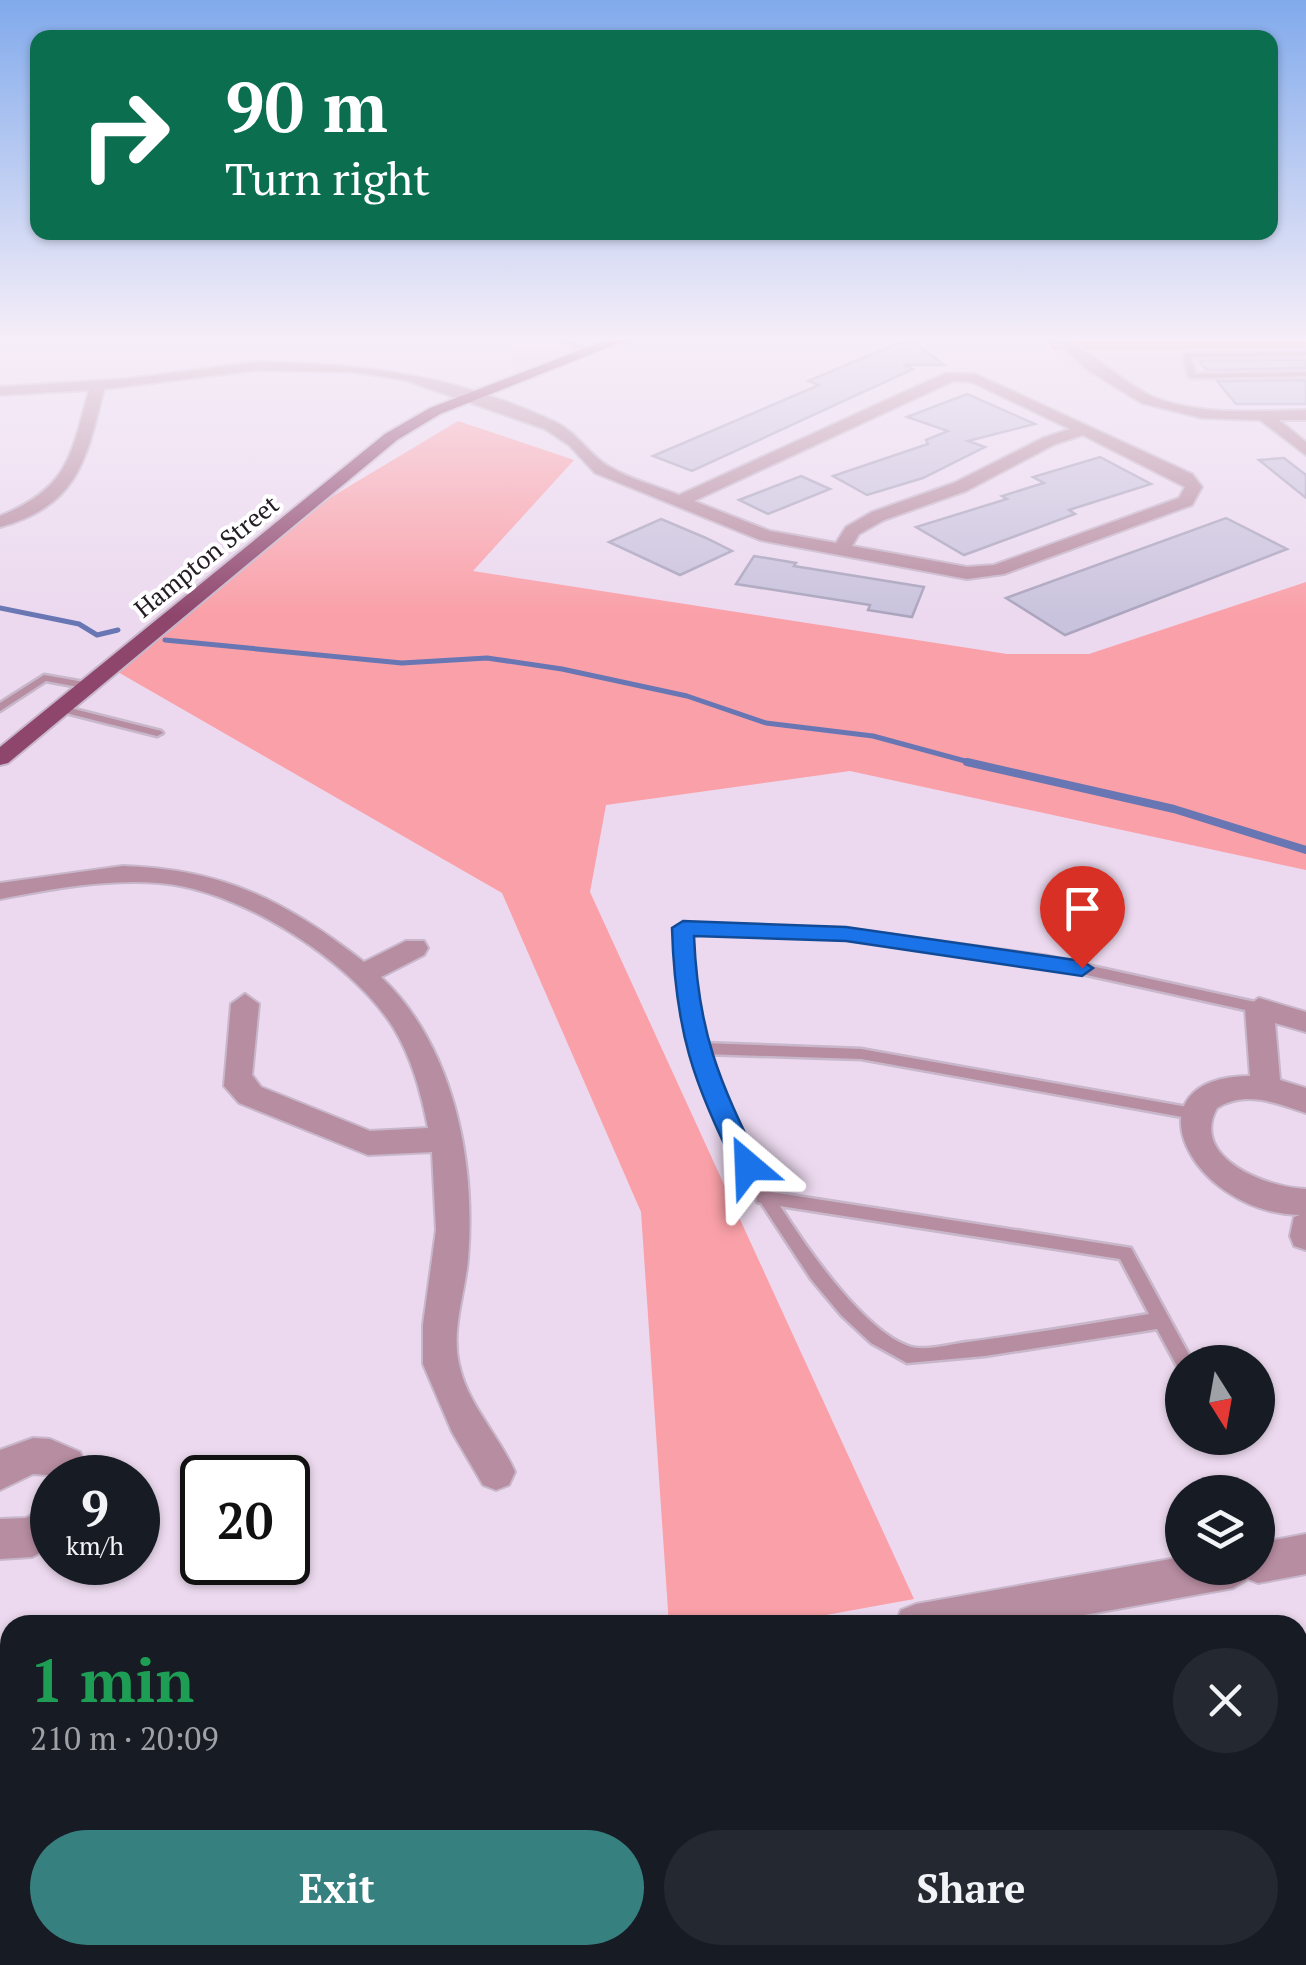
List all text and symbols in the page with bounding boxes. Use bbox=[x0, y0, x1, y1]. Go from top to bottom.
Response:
text: 90 m bbox=[225, 59, 388, 152]
icon: right bbox=[60, 70, 190, 200]
text: Turn right bbox=[225, 148, 430, 208]
street label: Hampton Street bbox=[127, 487, 285, 625]
pin bbox=[1040, 866, 1125, 969]
icon: arrive bbox=[1055, 881, 1110, 936]
position arrow bbox=[696, 1114, 800, 1218]
north arrow bbox=[1165, 1345, 1275, 1455]
map controls bbox=[1165, 1345, 1275, 1585]
speed limit sign: 20 bbox=[180, 1455, 310, 1585]
text: 9 bbox=[81, 1475, 109, 1541]
button: layers bbox=[1165, 1475, 1275, 1585]
text: km/h bbox=[66, 1529, 124, 1562]
text: 1 min bbox=[30, 1640, 194, 1719]
button: close bbox=[1173, 1648, 1278, 1753]
text: 210 m · 20:09 bbox=[30, 1717, 218, 1759]
button: Exit bbox=[30, 1830, 644, 1945]
button: Share bbox=[664, 1830, 1278, 1945]

